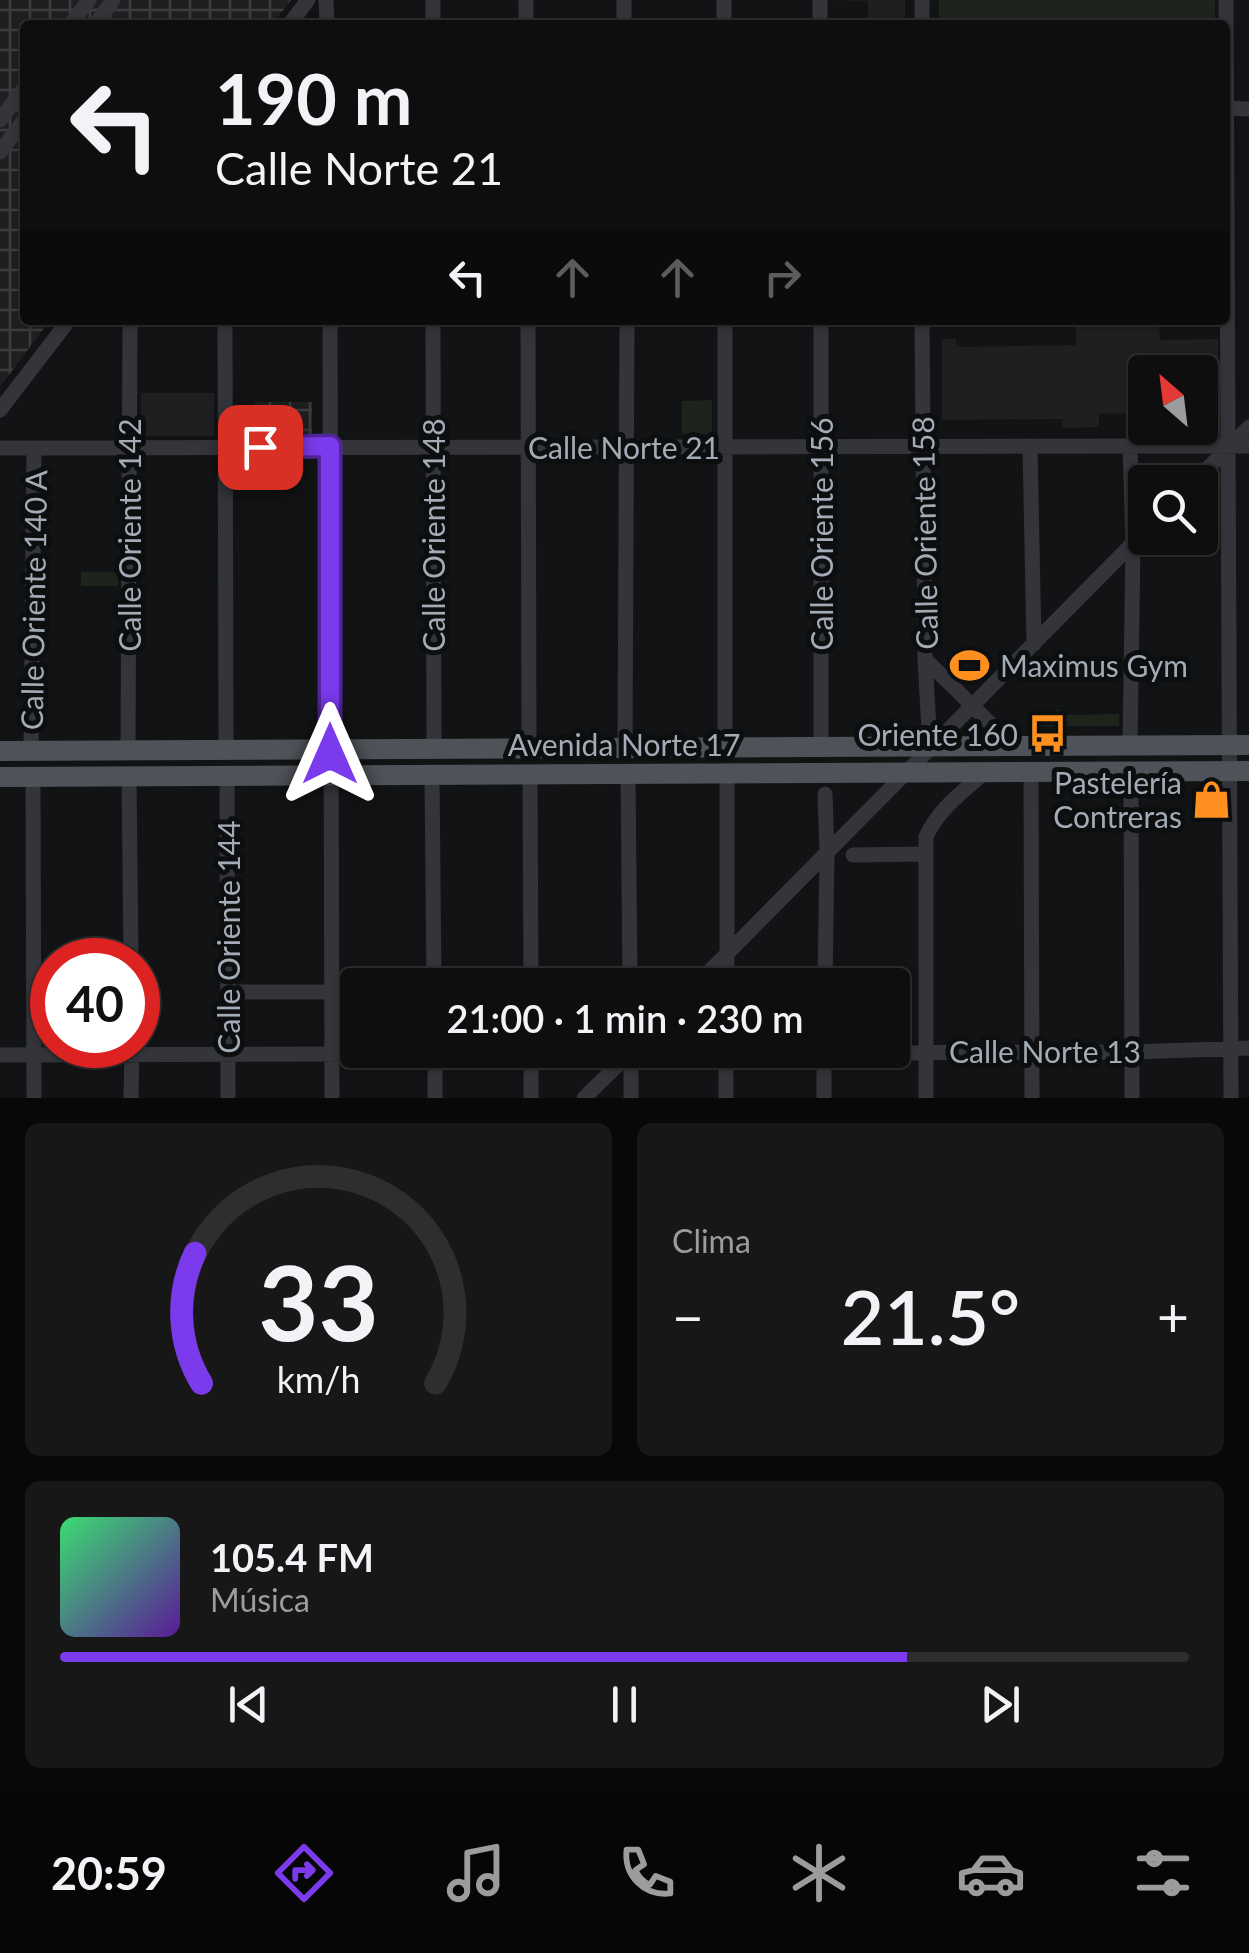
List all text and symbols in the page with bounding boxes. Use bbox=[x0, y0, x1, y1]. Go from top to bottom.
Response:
text: 190 m bbox=[215, 56, 412, 140]
icon: left bbox=[50, 60, 180, 190]
text: Calle Norte 21 bbox=[215, 141, 503, 195]
icon: left bbox=[440, 250, 495, 305]
icon: ahead bbox=[545, 250, 600, 305]
icon: ahead bbox=[650, 250, 705, 305]
icon: right bbox=[755, 250, 810, 305]
north arrow bbox=[1128, 355, 1218, 445]
map controls bbox=[1128, 355, 1218, 555]
pin bbox=[218, 405, 303, 490]
street label: Calle Oriente 158 bbox=[904, 416, 944, 650]
street label: Calle Oriente 156 bbox=[803, 417, 839, 651]
street label: Calle Oriente 142 bbox=[111, 418, 147, 652]
street label: Calle Oriente 148 bbox=[415, 418, 451, 652]
icon: arrive bbox=[233, 420, 288, 475]
street label: Calle Norte 21 bbox=[528, 429, 720, 465]
button: search bbox=[1128, 465, 1218, 555]
street label: Calle Oriente 140 A bbox=[13, 469, 53, 730]
sports icon: Maximus Gym bbox=[949, 644, 991, 686]
place label: Maximus Gym bbox=[1000, 647, 1188, 683]
position arrow bbox=[278, 702, 382, 806]
bus stop icon: Oriente 160 bbox=[1027, 713, 1069, 755]
place label: Oriente 160 bbox=[857, 716, 1018, 752]
street label: Avenida Norte 17 bbox=[508, 726, 740, 762]
place label: Pastelería Contreras bbox=[1053, 764, 1182, 834]
shop icon: Pastelería Contreras bbox=[1191, 778, 1233, 820]
street label: Calle Oriente 144 bbox=[210, 820, 246, 1054]
speed limit sign: 40 bbox=[30, 938, 160, 1068]
text: 21:00 · 1 min · 230 m bbox=[447, 995, 803, 1041]
street label: Calle Norte 13 bbox=[949, 1033, 1141, 1069]
text: Clima bbox=[672, 1221, 751, 1260]
text: 33 bbox=[258, 1238, 379, 1363]
text: 21.5° bbox=[841, 1271, 1020, 1361]
text: − bbox=[672, 1283, 704, 1349]
text: + bbox=[1157, 1283, 1189, 1349]
text: km/h bbox=[277, 1358, 360, 1401]
text: 105.4 FM bbox=[210, 1534, 374, 1580]
text: Música bbox=[210, 1580, 310, 1619]
icon: previous bbox=[221, 1677, 276, 1732]
icon: pause bbox=[597, 1677, 652, 1732]
icon: next bbox=[973, 1677, 1028, 1732]
icon: directions bbox=[269, 1838, 339, 1908]
icon: music bbox=[441, 1838, 511, 1908]
icon: phone bbox=[612, 1838, 682, 1908]
icon: climate bbox=[784, 1838, 854, 1908]
icon: car bbox=[956, 1838, 1026, 1908]
icon: filters bbox=[1128, 1838, 1198, 1908]
text: 20:59 bbox=[51, 1846, 167, 1900]

